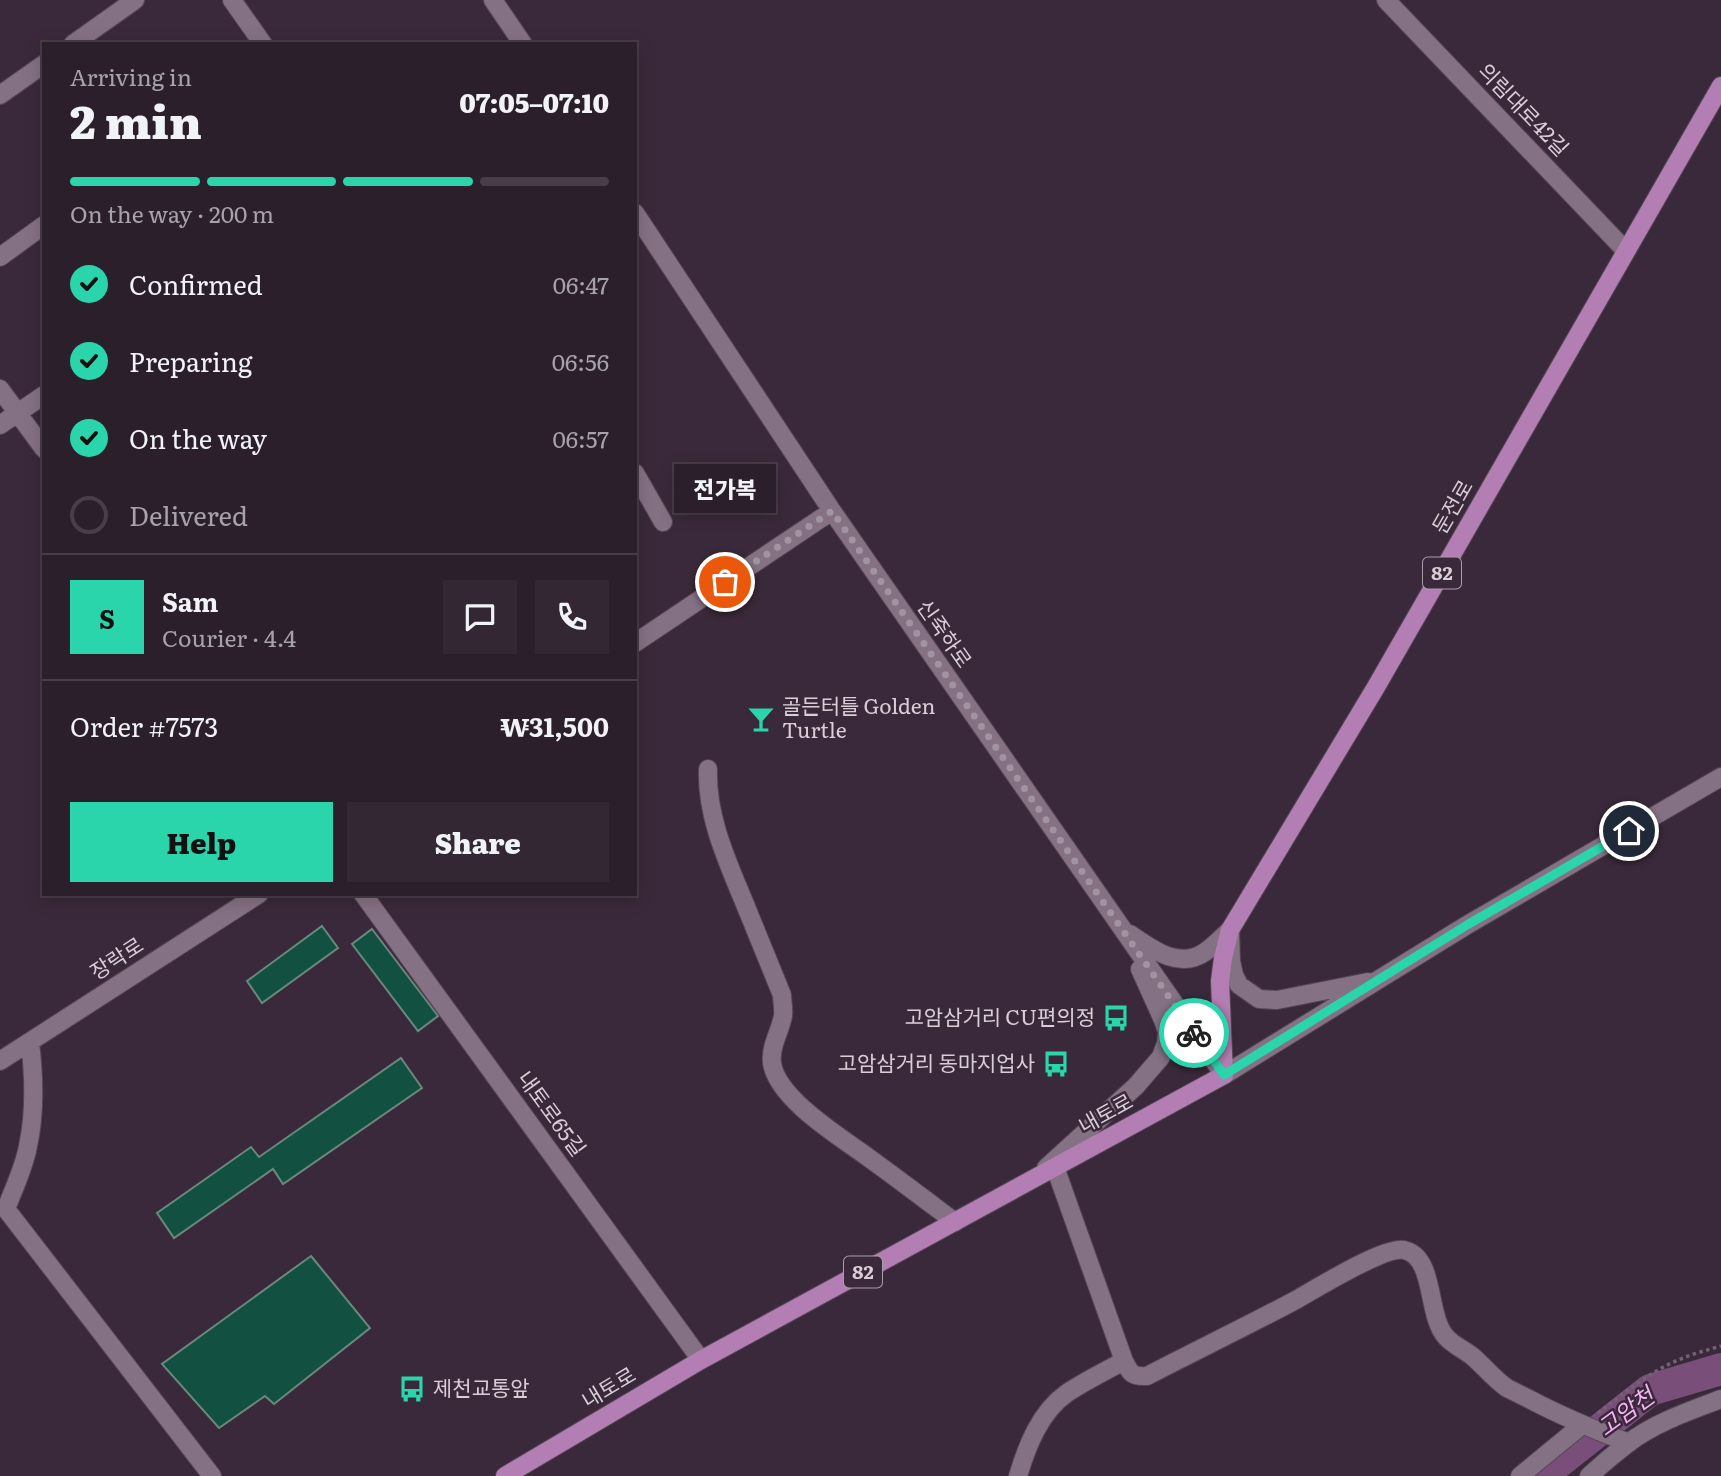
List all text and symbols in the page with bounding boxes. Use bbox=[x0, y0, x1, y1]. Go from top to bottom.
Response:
street label: 의림대로42길 bbox=[1472, 55, 1577, 162]
text: Arriving in bbox=[70, 59, 192, 93]
text: 07:05–07:10 bbox=[459, 82, 609, 121]
text: 2 min bbox=[70, 85, 202, 153]
text: On the way · 200 m bbox=[70, 196, 274, 230]
text: Confirmed bbox=[129, 264, 263, 303]
icon: check bbox=[70, 265, 108, 303]
text: 06:47 bbox=[553, 267, 609, 301]
text: Preparing bbox=[129, 341, 252, 380]
icon: check bbox=[70, 342, 108, 380]
text: 06:56 bbox=[552, 344, 609, 378]
text: On the way bbox=[129, 418, 267, 457]
icon: check bbox=[70, 419, 108, 457]
text: 06:57 bbox=[552, 421, 609, 455]
callout: 전가복 bbox=[674, 463, 776, 512]
text: 전가복 bbox=[693, 471, 757, 505]
street label: 둔전로 bbox=[1423, 473, 1479, 539]
text: Delivered bbox=[129, 495, 248, 534]
pin bbox=[695, 552, 755, 612]
road number: 82 bbox=[1423, 558, 1461, 588]
icon: bag bbox=[706, 563, 744, 601]
button: chat bbox=[443, 580, 517, 654]
button: phone bbox=[535, 580, 609, 654]
text: Sam bbox=[162, 581, 218, 620]
street label: 신죽하로 bbox=[911, 592, 981, 673]
text: S bbox=[99, 598, 115, 637]
text: Courier · 4.4 bbox=[162, 620, 296, 654]
place label: 골든터틀 Golden Turtle bbox=[782, 689, 935, 744]
bar icon: 골든터틀 Golden Turtle bbox=[746, 704, 776, 734]
text: Order #7573 bbox=[70, 706, 218, 745]
text: ₩31,500 bbox=[500, 706, 609, 745]
pin bbox=[1599, 801, 1659, 861]
button: Help bbox=[70, 802, 333, 882]
button: Share bbox=[347, 802, 609, 882]
icon: home bbox=[1610, 812, 1648, 850]
street label: 장락로 bbox=[83, 928, 148, 986]
courier bbox=[1159, 998, 1229, 1068]
place label: 고암삼거리 CU편의정 bbox=[905, 1000, 1095, 1031]
bus stop icon: 고암삼거리 CU편의정 bbox=[1101, 1003, 1131, 1033]
icon: bike bbox=[1175, 1014, 1213, 1052]
place label: 고암삼거리 동마지업사 bbox=[838, 1046, 1035, 1077]
bus stop icon: 고암삼거리 동마지업사 bbox=[1041, 1049, 1071, 1079]
street label: 내토로65길 bbox=[511, 1063, 595, 1162]
street label: 내토로 bbox=[1072, 1084, 1138, 1139]
road number: 82 bbox=[844, 1256, 882, 1288]
street label: 내토로 bbox=[575, 1358, 641, 1414]
place label: 제천교통앞 bbox=[433, 1371, 530, 1402]
bus stop icon: 제천교통앞 bbox=[397, 1374, 427, 1404]
water label: 고암천 bbox=[1589, 1376, 1663, 1443]

